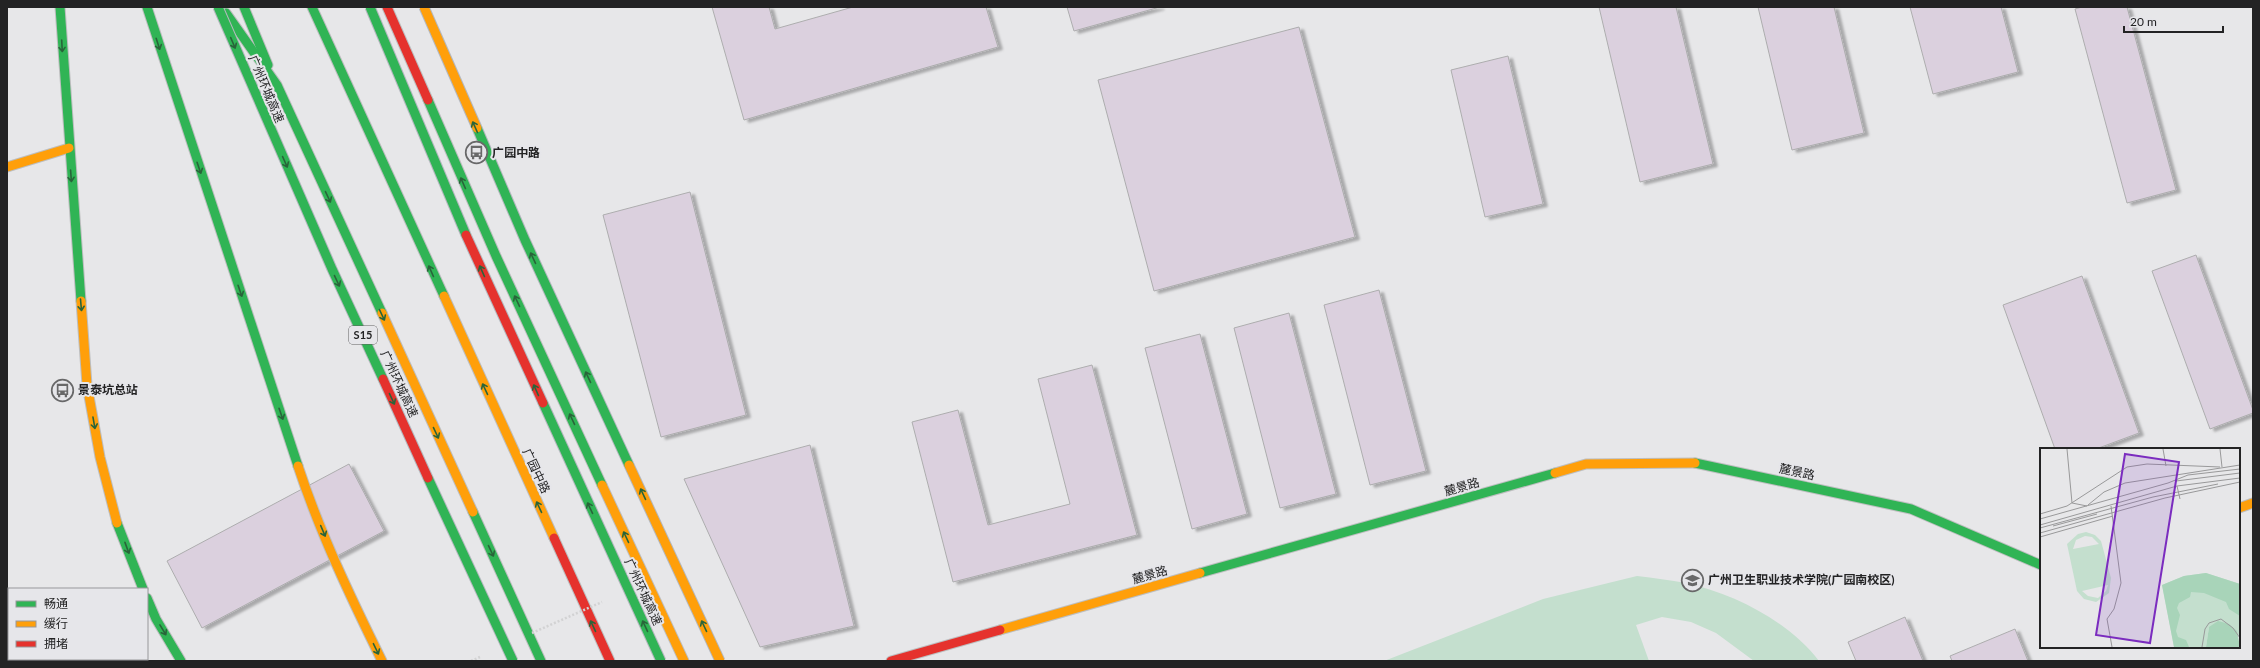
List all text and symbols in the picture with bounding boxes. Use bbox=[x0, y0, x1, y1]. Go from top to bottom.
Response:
scale bar bbox=[2124, 8, 2223, 34]
text: 20 m bbox=[2130, 14, 2157, 29]
one-way arrow bbox=[230, 37, 237, 49]
one-way arrow bbox=[155, 38, 163, 50]
one-way arrow bbox=[58, 39, 65, 52]
street label: 广州环城高速 bbox=[245, 53, 287, 125]
one-way arrow bbox=[471, 121, 478, 133]
bus stop icon: 广园中路 bbox=[463, 140, 489, 166]
place label: 广园中路 bbox=[492, 145, 540, 160]
one-way arrow bbox=[282, 156, 289, 168]
one-way arrow bbox=[195, 161, 203, 173]
one-way arrow bbox=[67, 169, 74, 182]
one-way arrow bbox=[459, 177, 466, 189]
one-way arrow bbox=[325, 190, 332, 202]
one-way arrow bbox=[529, 253, 537, 265]
one-way arrow bbox=[427, 265, 435, 277]
one-way arrow bbox=[478, 266, 485, 278]
one-way arrow bbox=[334, 275, 341, 287]
one-way arrow bbox=[237, 284, 244, 297]
one-way arrow bbox=[513, 295, 520, 307]
one-way arrow bbox=[77, 298, 84, 311]
one-way arrow bbox=[379, 309, 386, 321]
road number: S15 bbox=[349, 326, 377, 344]
street label: 广州环城高速 bbox=[377, 348, 421, 420]
one-way arrow bbox=[584, 371, 591, 383]
bus stop icon: 景泰坑总站 bbox=[49, 377, 75, 403]
place label: 景泰坑总站 bbox=[78, 382, 138, 397]
one-way arrow bbox=[481, 384, 488, 396]
one-way arrow bbox=[531, 384, 539, 396]
one-way arrow bbox=[389, 393, 396, 405]
one-way arrow bbox=[278, 408, 285, 421]
one-way arrow bbox=[568, 413, 575, 425]
one-way arrow bbox=[90, 416, 98, 429]
one-way arrow bbox=[433, 427, 440, 439]
street label: 广园中路 bbox=[520, 446, 553, 496]
inset map bbox=[2040, 448, 2240, 648]
street label: 麓景路 bbox=[1778, 460, 1816, 483]
street label: 麓景路 bbox=[1442, 474, 1481, 499]
one-way arrow bbox=[639, 489, 646, 501]
one-way arrow bbox=[535, 502, 542, 514]
one-way arrow bbox=[586, 502, 593, 514]
one-way arrow bbox=[320, 524, 328, 536]
one-way arrow bbox=[622, 531, 629, 543]
one-way arrow bbox=[124, 542, 131, 555]
one-way arrow bbox=[488, 545, 495, 557]
street label: 广州环城高速 bbox=[621, 556, 665, 628]
street label: 麓景路 bbox=[1130, 562, 1169, 587]
school or university icon: 广州卫生职业技术学院(广园南校区) bbox=[1680, 567, 1706, 593]
place label: 广州卫生职业技术学院(广园南校区) bbox=[1708, 572, 1895, 587]
legend bbox=[8, 588, 148, 660]
text: 畅通 bbox=[44, 596, 68, 611]
text: 缓行 bbox=[44, 616, 68, 631]
one-way arrow bbox=[589, 620, 596, 632]
one-way arrow bbox=[641, 620, 648, 632]
one-way arrow bbox=[700, 620, 707, 632]
one-way arrow bbox=[159, 624, 167, 636]
text: 拥堵 bbox=[44, 636, 68, 651]
one-way arrow bbox=[373, 643, 380, 655]

